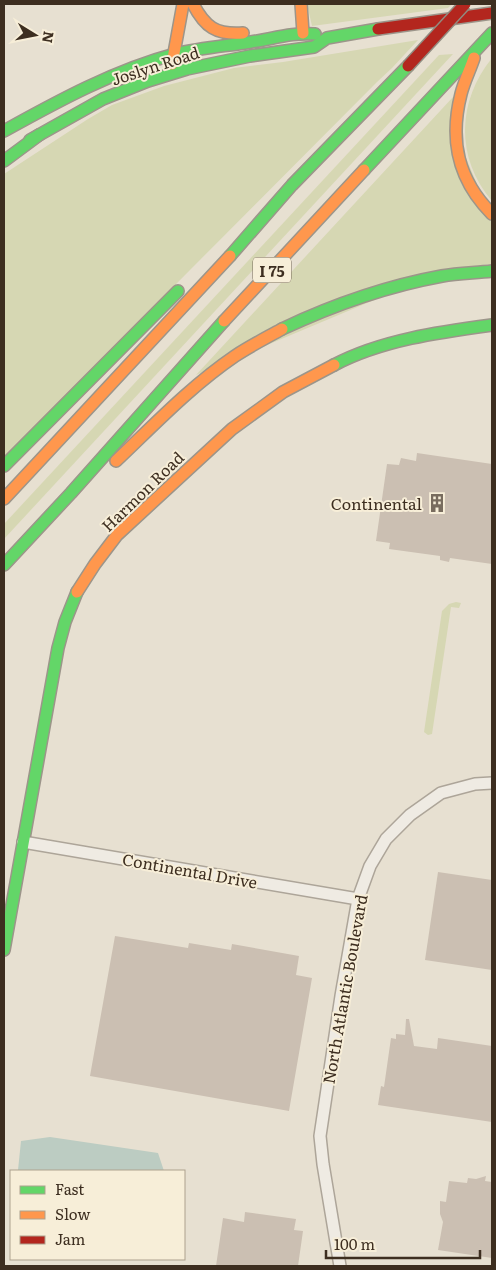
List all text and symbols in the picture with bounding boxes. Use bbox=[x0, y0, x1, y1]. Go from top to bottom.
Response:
north arrow bbox=[10, 10, 60, 60]
text: N bbox=[38, 30, 60, 45]
street label: Joslyn Road bbox=[108, 39, 202, 91]
road number: I 75 bbox=[253, 258, 291, 282]
street label: Harmon Road bbox=[95, 445, 189, 537]
place label: Continental bbox=[331, 491, 422, 515]
building icon: Continental bbox=[426, 492, 448, 514]
street label: Continental Drive bbox=[121, 846, 259, 894]
street label: North Atlantic Boulevard bbox=[315, 892, 373, 1086]
legend bbox=[10, 1170, 185, 1260]
text: Fast bbox=[55, 1177, 84, 1200]
text: Slow bbox=[55, 1202, 90, 1225]
text: Jam bbox=[55, 1227, 86, 1250]
scale bar bbox=[326, 1228, 480, 1260]
text: 100 m bbox=[334, 1232, 375, 1255]

